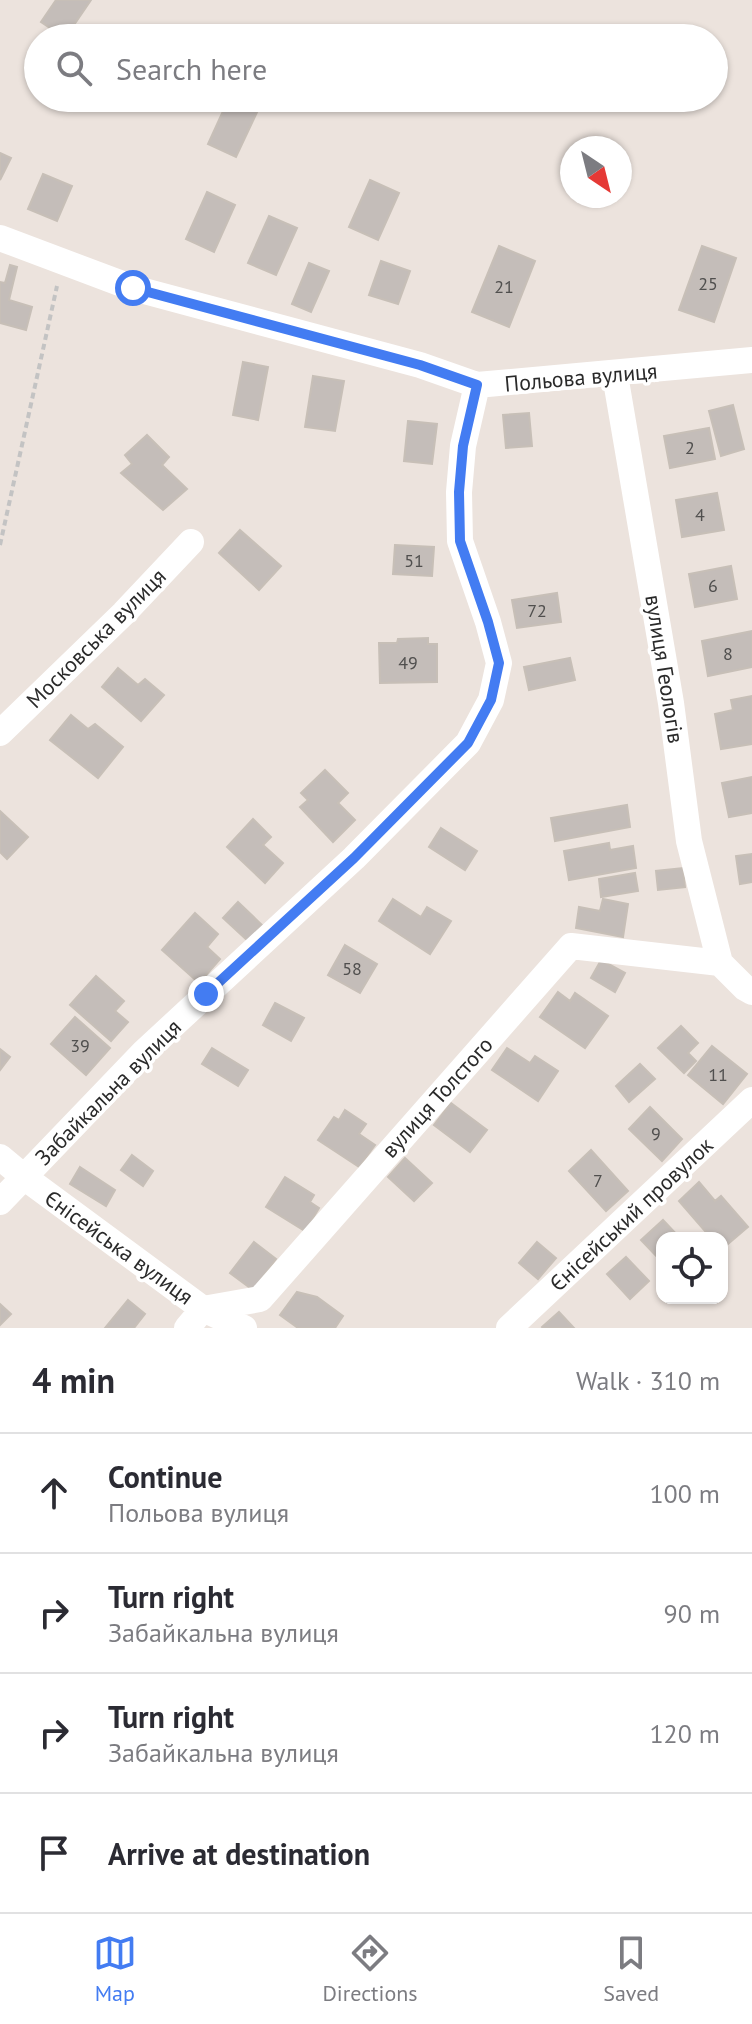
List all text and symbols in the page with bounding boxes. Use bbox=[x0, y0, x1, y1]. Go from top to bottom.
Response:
search box bbox=[24, 24, 728, 112]
icon: search bbox=[52, 46, 96, 90]
text: Search here bbox=[116, 49, 267, 88]
north arrow bbox=[560, 136, 632, 208]
route start bbox=[115, 270, 151, 306]
house number: 25 bbox=[698, 272, 718, 295]
house number: 21 bbox=[494, 275, 514, 298]
street label: Польова вулиця bbox=[503, 356, 659, 398]
house number: 2 bbox=[685, 436, 695, 459]
house number: 4 bbox=[695, 503, 705, 526]
house number: 51 bbox=[404, 549, 424, 572]
street label: Московська вулиця bbox=[20, 562, 172, 714]
house number: 6 bbox=[708, 574, 718, 597]
street label: вулиця Геологів bbox=[639, 593, 691, 745]
house number: 72 bbox=[527, 599, 547, 622]
house number: 8 bbox=[723, 642, 733, 665]
house number: 49 bbox=[398, 651, 418, 674]
house number: 58 bbox=[342, 957, 362, 980]
route end bbox=[188, 976, 224, 1012]
street label: Забайкальна вулиця bbox=[29, 1013, 187, 1171]
street label: вулиця Толстого bbox=[375, 1031, 499, 1163]
house number: 39 bbox=[70, 1034, 90, 1057]
house number: 11 bbox=[708, 1063, 728, 1086]
house number: 9 bbox=[651, 1122, 661, 1145]
street label: Єнісейський провулок bbox=[543, 1131, 719, 1297]
house number: 7 bbox=[593, 1169, 603, 1192]
street label: Єнісейська вулиця bbox=[39, 1184, 199, 1310]
map controls bbox=[656, 1232, 728, 1304]
button: locate bbox=[656, 1232, 728, 1304]
text: 4 min bbox=[32, 1358, 115, 1402]
text: Walk · 310 m bbox=[576, 1364, 720, 1397]
text: Continue bbox=[108, 1457, 222, 1496]
icon: ahead bbox=[32, 1471, 76, 1515]
text: 100 m bbox=[649, 1477, 720, 1510]
text: Польова вулиця bbox=[108, 1496, 289, 1529]
text: Turn right bbox=[108, 1577, 234, 1616]
icon: right bbox=[32, 1591, 76, 1635]
text: 90 m bbox=[664, 1597, 720, 1630]
text: Забайкальна вулиця bbox=[108, 1616, 339, 1649]
text: Turn right bbox=[108, 1697, 234, 1736]
icon: right bbox=[32, 1711, 76, 1755]
text: 120 m bbox=[649, 1717, 720, 1750]
text: Забайкальна вулиця bbox=[108, 1736, 339, 1769]
icon: arrive bbox=[32, 1831, 76, 1875]
text: Arrive at destination bbox=[108, 1834, 370, 1873]
tab: Map bbox=[93, 1931, 137, 2007]
tab: Directions bbox=[322, 1931, 418, 2007]
tab: Saved bbox=[603, 1931, 659, 2007]

